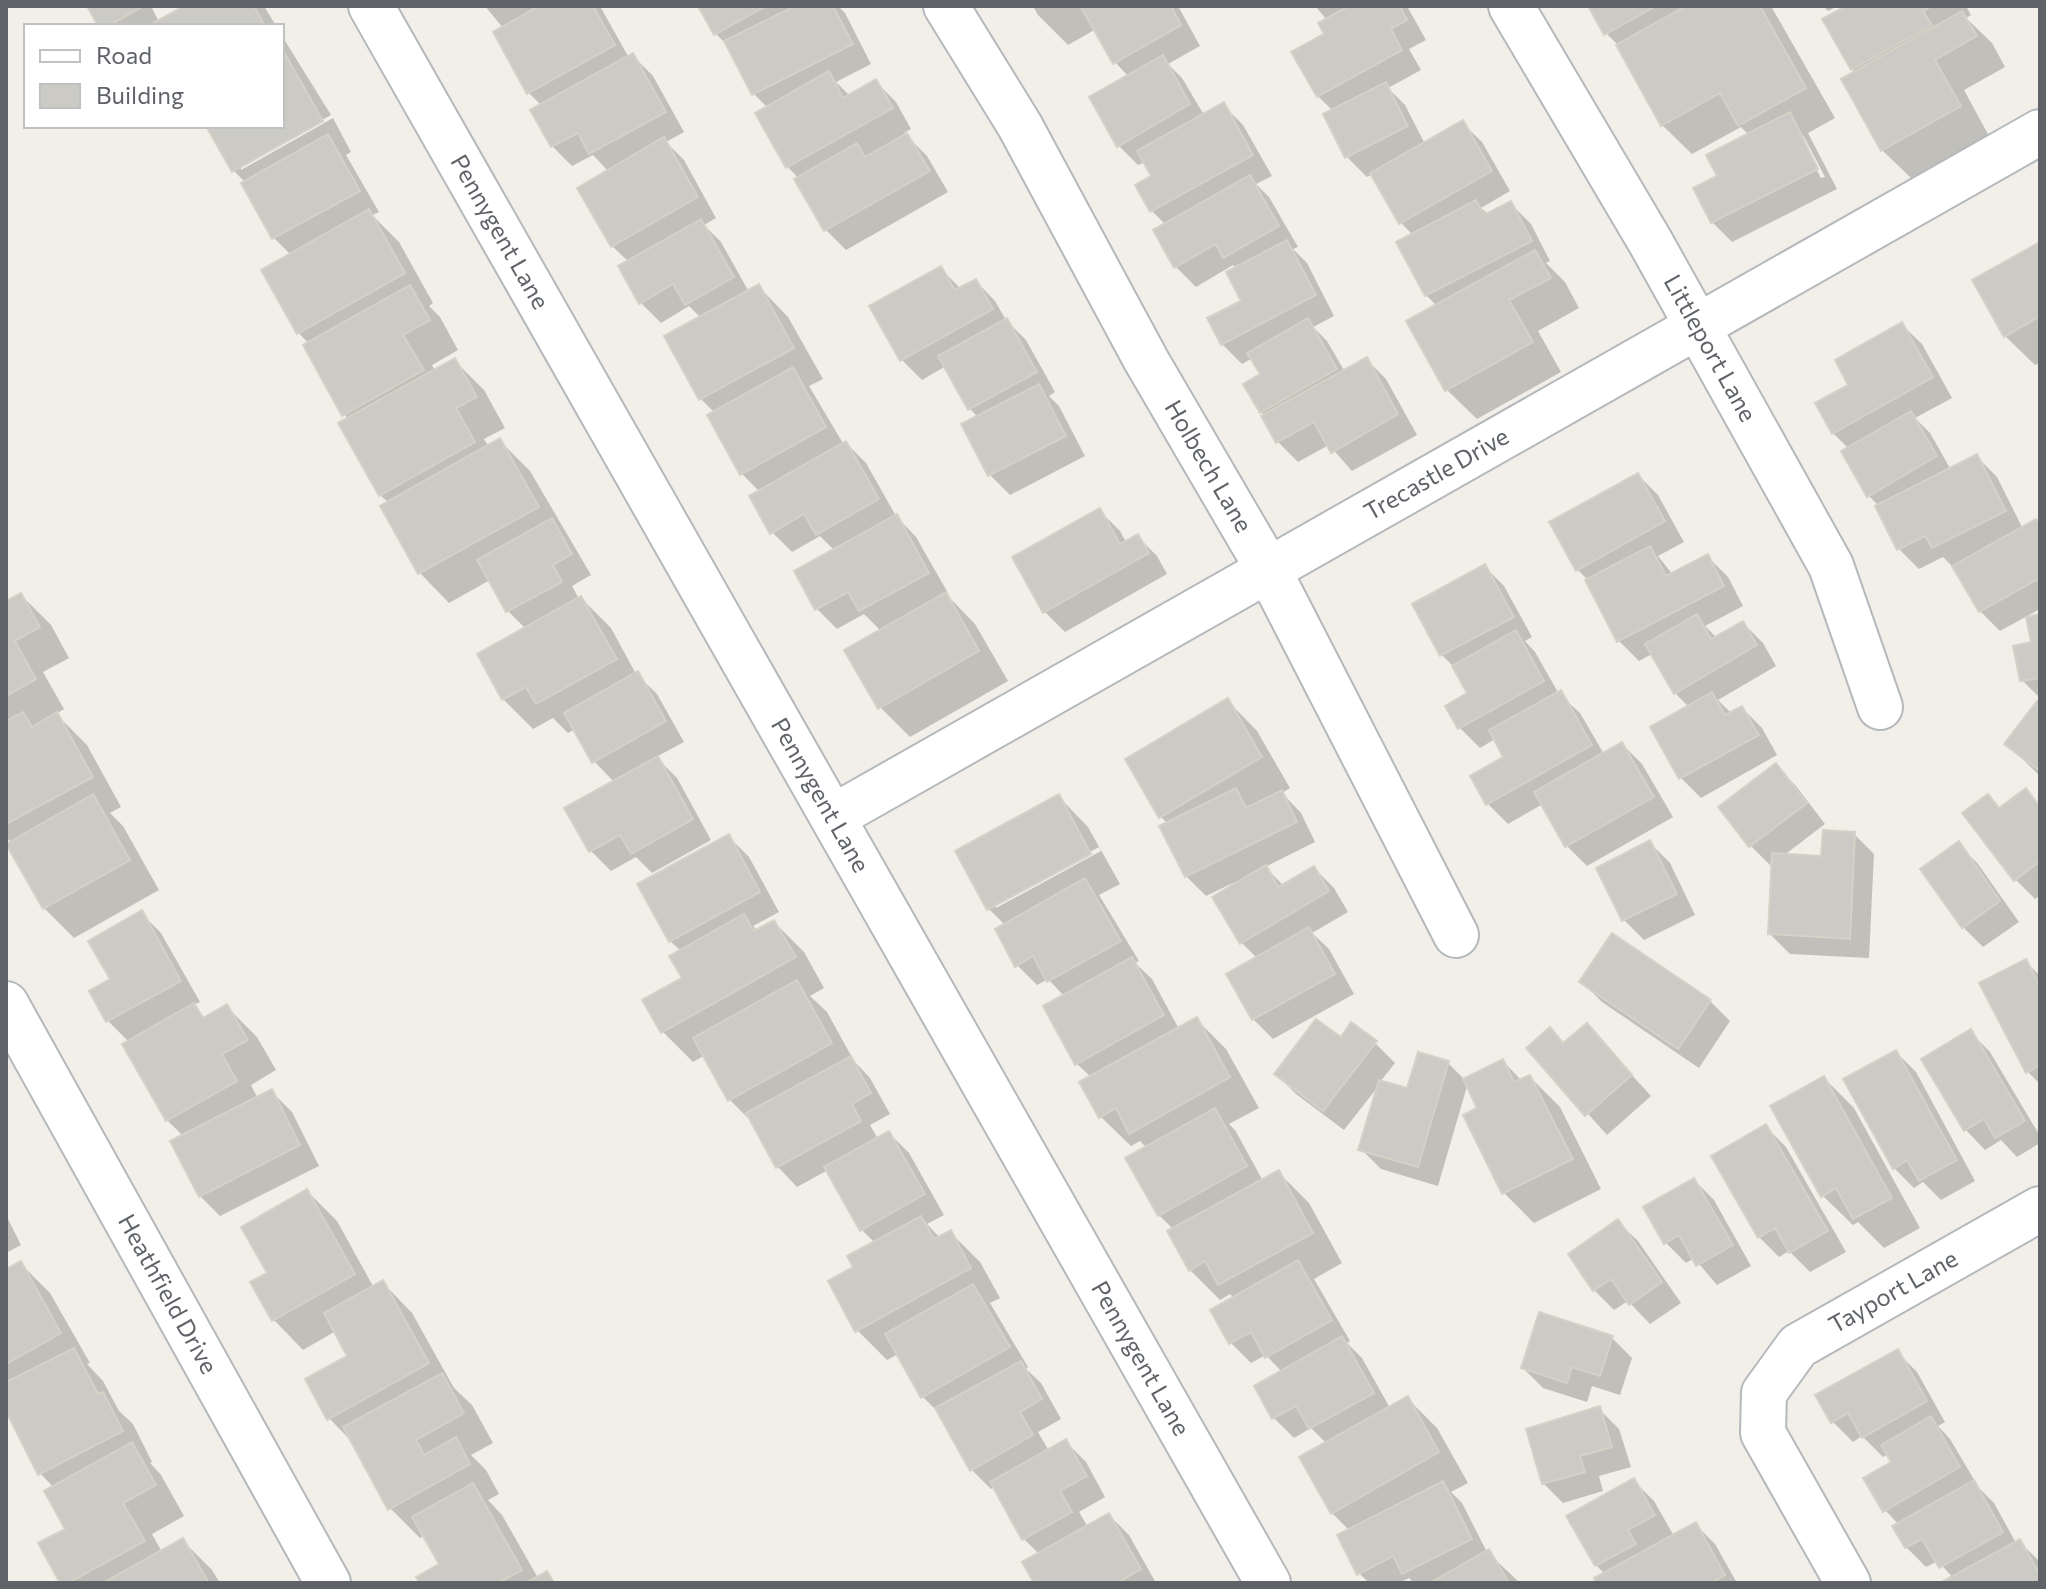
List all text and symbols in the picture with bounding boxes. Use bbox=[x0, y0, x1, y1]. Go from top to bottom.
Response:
legend bbox=[24, 24, 284, 128]
text: Road bbox=[96, 40, 152, 69]
text: Building bbox=[96, 80, 184, 109]
street label: Pennygent Lane bbox=[445, 149, 556, 314]
street label: Littleport Lane bbox=[1659, 269, 1764, 426]
street label: Holbech Lane bbox=[1160, 394, 1259, 537]
street label: Trecastle Drive bbox=[1358, 421, 1513, 526]
street label: Pennygent Lane bbox=[766, 712, 877, 877]
street label: Heathfield Drive bbox=[113, 1209, 225, 1378]
street label: Tayport Lane bbox=[1823, 1243, 1962, 1339]
street label: Pennygent Lane bbox=[1086, 1275, 1197, 1440]

